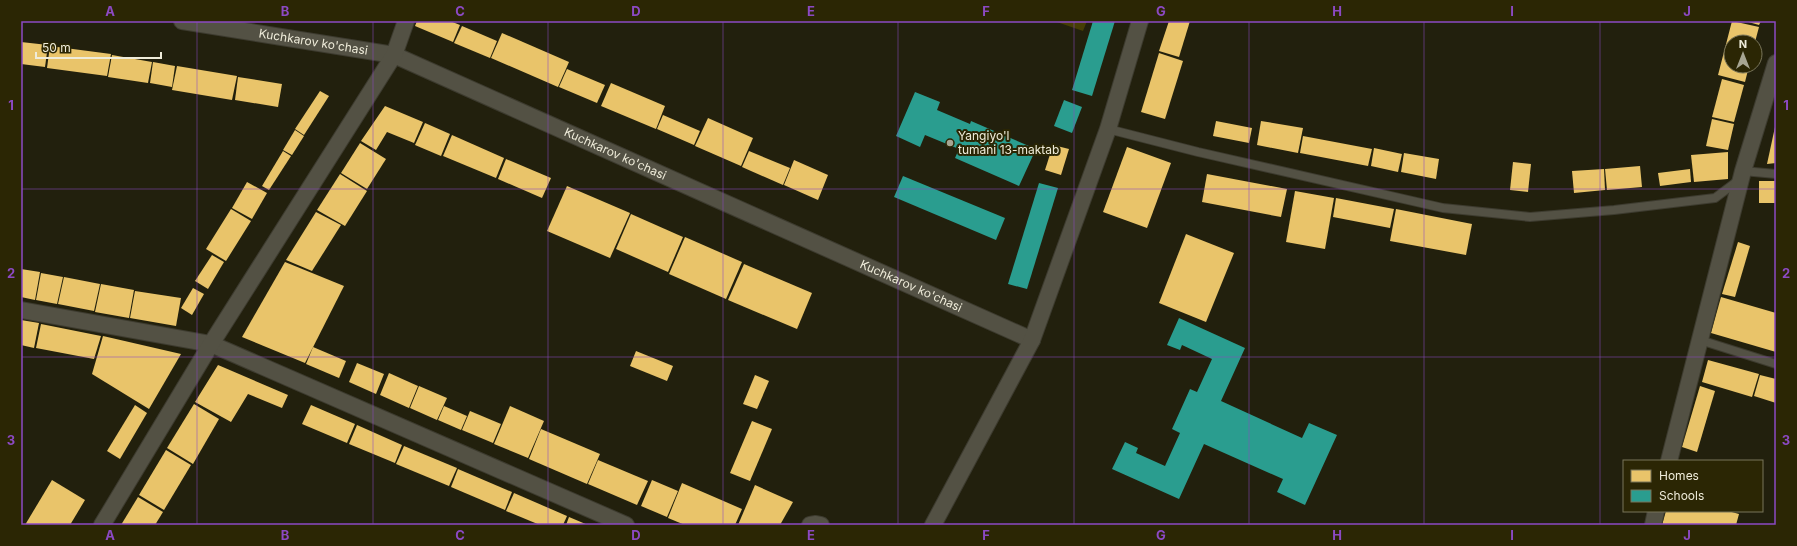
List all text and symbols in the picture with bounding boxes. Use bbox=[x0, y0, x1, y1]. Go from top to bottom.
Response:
text: A bbox=[105, 3, 115, 19]
text: B bbox=[281, 3, 290, 19]
text: C bbox=[455, 3, 465, 19]
text: D bbox=[631, 3, 641, 19]
text: E bbox=[807, 3, 815, 19]
text: F bbox=[982, 3, 990, 19]
text: G bbox=[1156, 3, 1166, 19]
text: H bbox=[1332, 3, 1342, 19]
text: I bbox=[1510, 3, 1514, 19]
text: J bbox=[1683, 3, 1691, 19]
street label: Kuchkarov ko'chasi bbox=[258, 25, 369, 58]
scale bar bbox=[36, 34, 161, 60]
north arrow bbox=[1723, 34, 1763, 74]
text: N bbox=[1739, 37, 1747, 51]
text: 50 m bbox=[42, 40, 71, 55]
text: 1 bbox=[8, 97, 14, 113]
text: 1 bbox=[1783, 97, 1789, 113]
street label: Kuchkarov ko'chasi bbox=[562, 124, 669, 183]
place label: Yangiyo'l tumani 13-maktab bbox=[958, 128, 1059, 157]
marker: Yangiyo'l tumani 13-maktab bbox=[945, 138, 955, 148]
street label: Kuchkarov ko'chasi bbox=[858, 256, 965, 315]
text: 2 bbox=[7, 265, 15, 281]
text: 2 bbox=[1782, 265, 1790, 281]
text: 3 bbox=[7, 432, 15, 448]
text: 3 bbox=[1782, 432, 1790, 448]
legend bbox=[1623, 460, 1763, 512]
text: Homes bbox=[1659, 468, 1699, 483]
text: Schools bbox=[1659, 488, 1704, 503]
text: A bbox=[105, 527, 115, 543]
text: B bbox=[281, 527, 290, 543]
text: C bbox=[455, 527, 465, 543]
text: D bbox=[631, 527, 641, 543]
text: E bbox=[807, 527, 815, 543]
text: F bbox=[982, 527, 990, 543]
text: G bbox=[1156, 527, 1166, 543]
text: H bbox=[1332, 527, 1342, 543]
text: I bbox=[1510, 527, 1514, 543]
text: J bbox=[1683, 527, 1691, 543]

